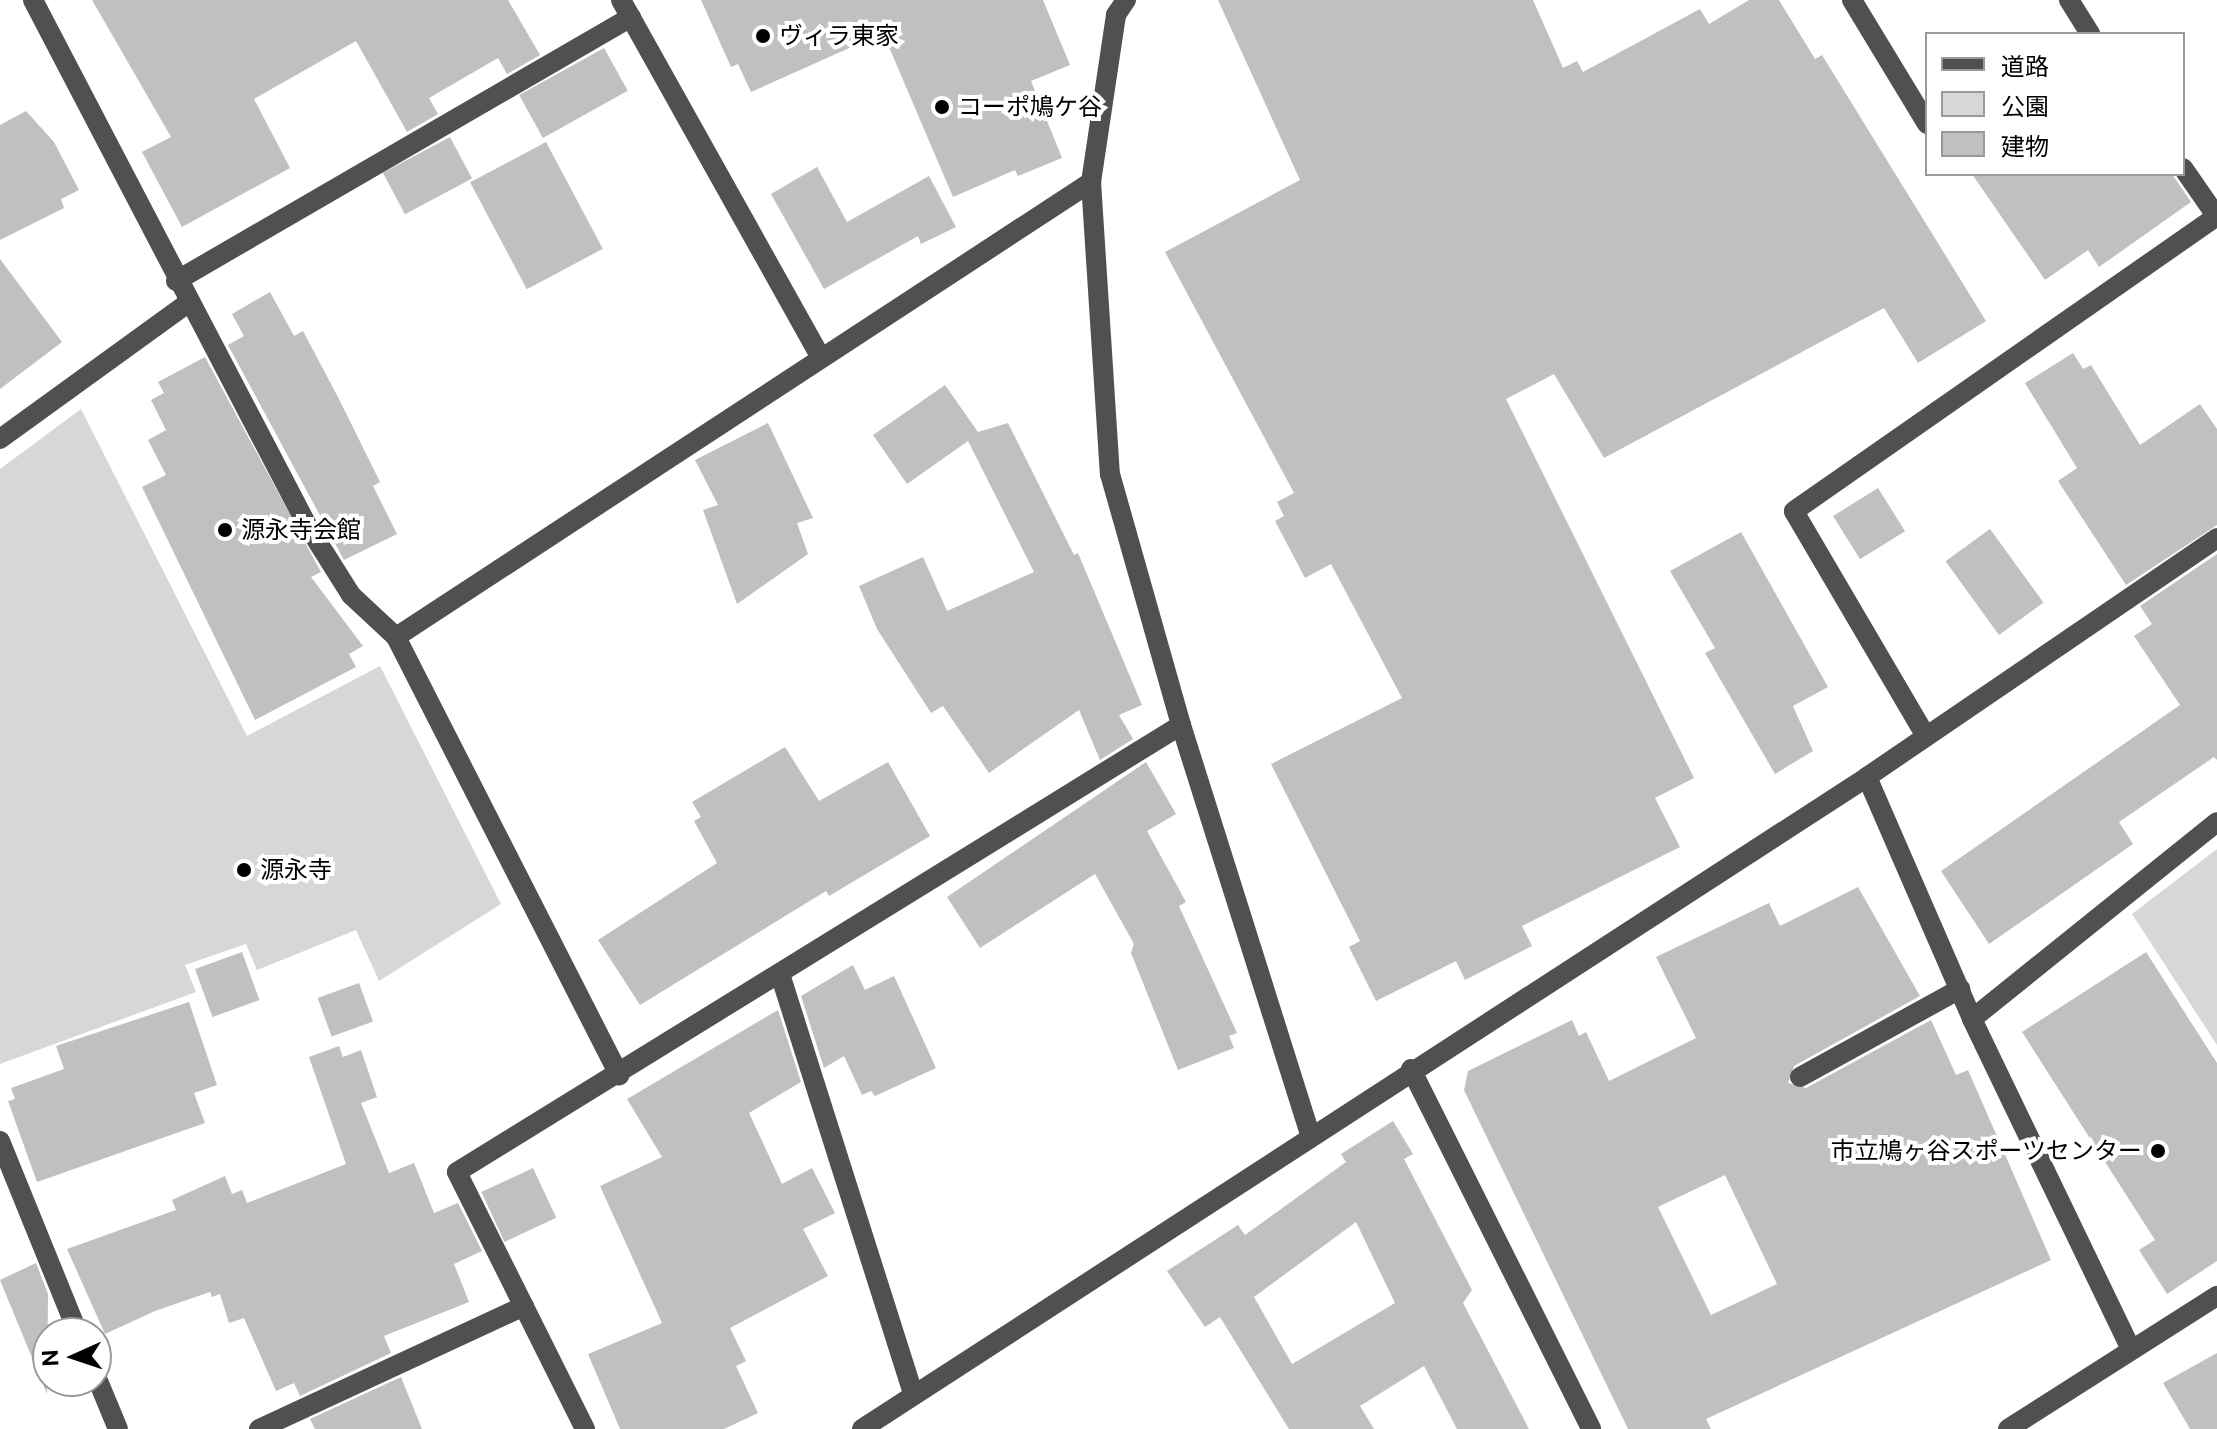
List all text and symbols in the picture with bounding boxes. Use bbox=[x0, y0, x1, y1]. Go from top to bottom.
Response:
place label: ヴィラ東家 bbox=[779, 22, 899, 50]
marker: ヴィラ東家 bbox=[754, 27, 772, 45]
legend bbox=[1925, 32, 2185, 176]
text: 道路 bbox=[2001, 52, 2049, 80]
text: 公園 bbox=[2001, 92, 2049, 120]
place label: コーポ鳩ケ谷 bbox=[958, 93, 1102, 121]
marker: コーポ鳩ケ谷 bbox=[933, 98, 951, 116]
text: 建物 bbox=[2001, 132, 2049, 160]
place label: 源永寺会館 bbox=[241, 516, 361, 544]
marker: 源永寺会館 bbox=[216, 521, 234, 539]
place label: 源永寺 bbox=[260, 856, 332, 884]
marker: 源永寺 bbox=[235, 861, 253, 879]
place label: 市立鳩ヶ谷スポーツセンター bbox=[1830, 1137, 2142, 1165]
marker: 市立鳩ヶ谷スポーツセンター bbox=[2149, 1142, 2167, 1160]
north arrow bbox=[32, 1317, 112, 1397]
text: N bbox=[37, 1349, 63, 1367]

